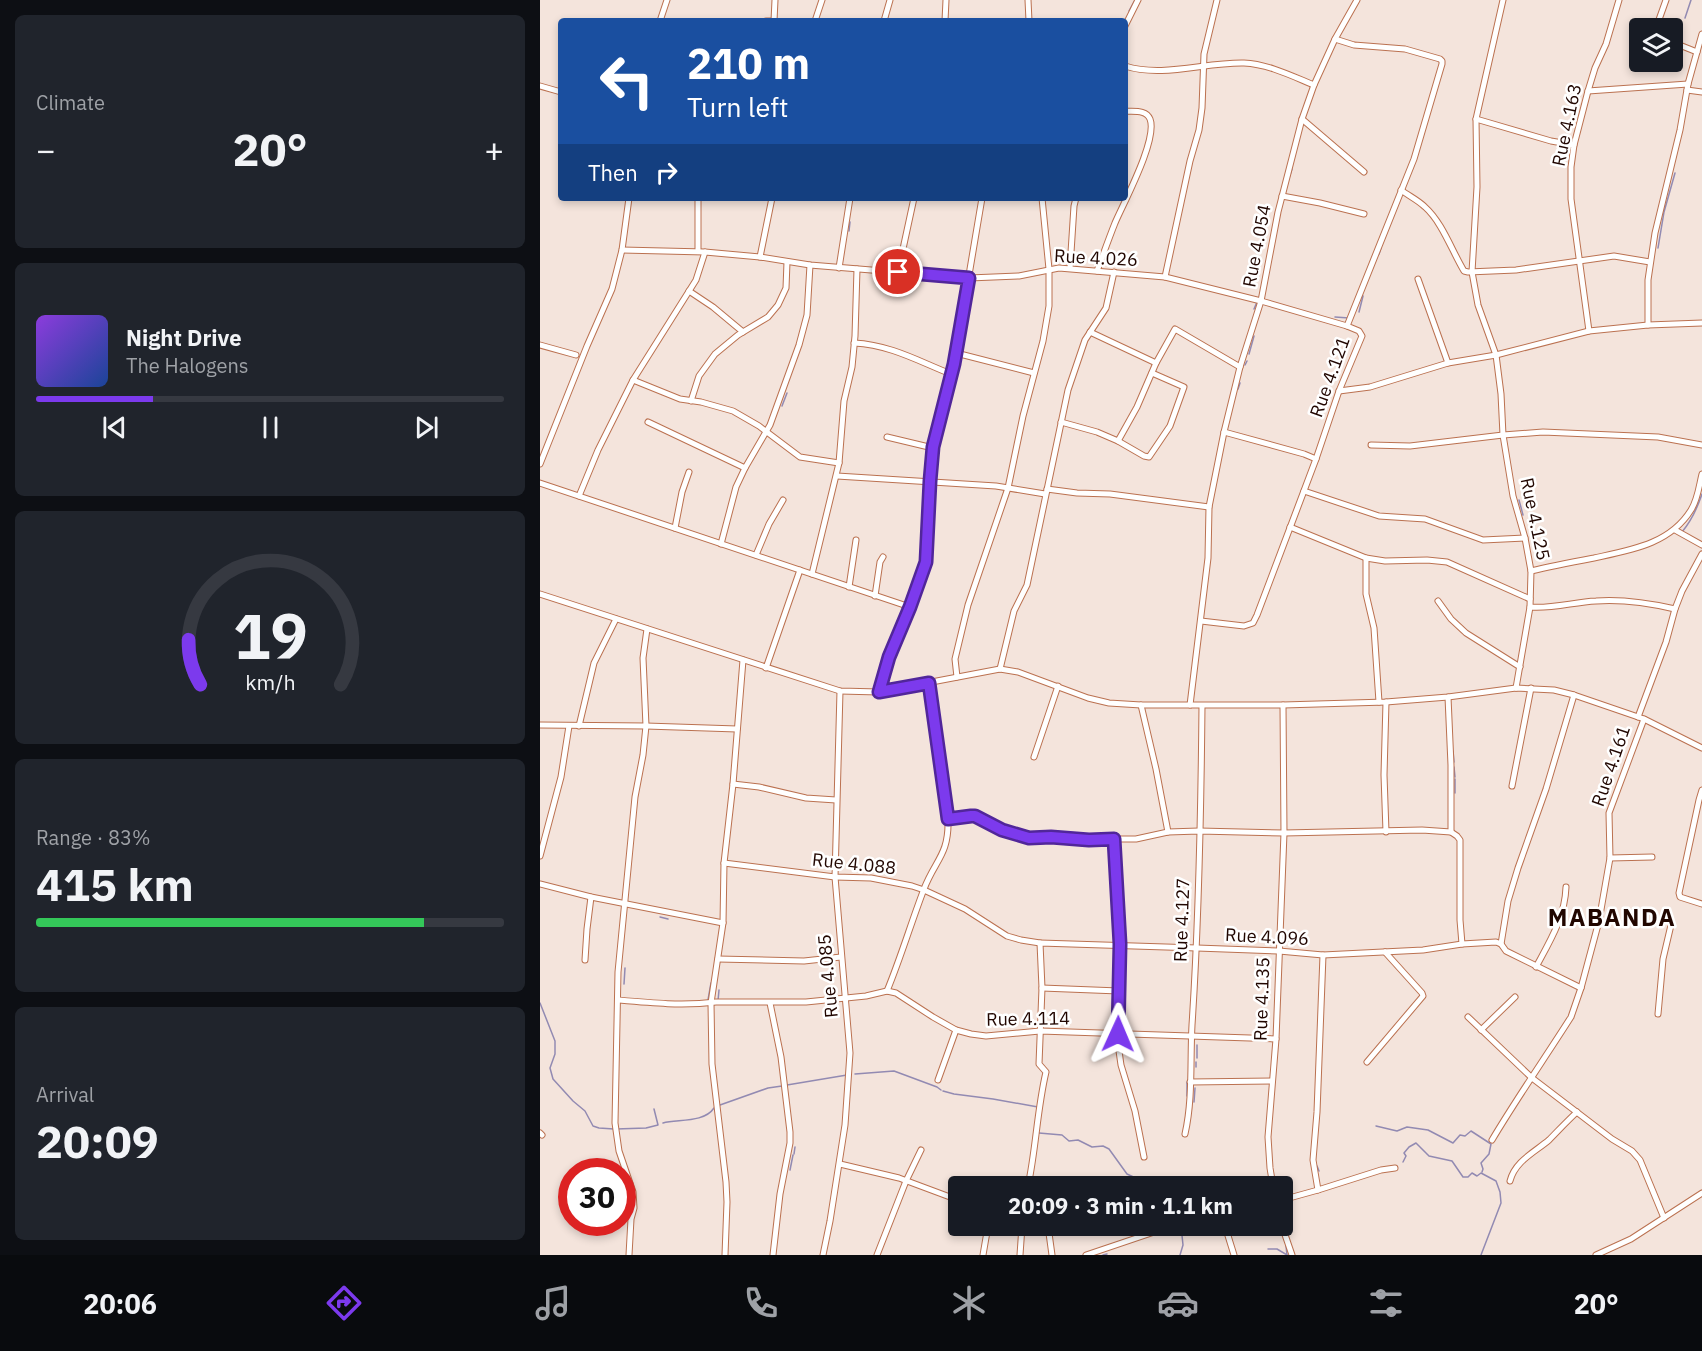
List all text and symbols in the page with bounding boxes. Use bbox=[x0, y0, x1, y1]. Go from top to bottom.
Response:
map controls bbox=[1629, 18, 1683, 72]
button: layers bbox=[1629, 18, 1683, 72]
text: 210 m bbox=[687, 36, 810, 91]
icon: left bbox=[588, 42, 666, 120]
street label: Rue 4.163 bbox=[1547, 81, 1586, 168]
text: Climate bbox=[36, 89, 105, 116]
text: Turn left bbox=[687, 89, 788, 124]
text: 20° bbox=[232, 120, 308, 178]
text: − bbox=[36, 128, 56, 171]
text: + bbox=[484, 128, 504, 171]
icon: right bbox=[650, 156, 683, 189]
text: Then bbox=[588, 158, 638, 187]
street label: Rue 4.054 bbox=[1237, 202, 1276, 289]
street label: Rue 4.026 bbox=[1053, 244, 1139, 271]
pin bbox=[872, 246, 923, 297]
icon: arrive bbox=[881, 255, 914, 288]
text: Night Drive bbox=[126, 323, 242, 352]
street label: Rue 4.121 bbox=[1304, 333, 1355, 420]
text: The Halogens bbox=[126, 352, 248, 379]
icon: previous bbox=[98, 411, 131, 444]
icon: pause bbox=[254, 411, 287, 444]
icon: next bbox=[410, 411, 443, 444]
street label: Rue 4.125 bbox=[1516, 475, 1555, 562]
text: 19 bbox=[233, 595, 307, 676]
text: km/h bbox=[245, 668, 295, 696]
street label: Rue 4.161 bbox=[1586, 722, 1635, 809]
text: Range · 83% bbox=[36, 824, 151, 851]
street label: Rue 4.088 bbox=[811, 848, 897, 879]
text: 415 km bbox=[36, 855, 194, 913]
street label: Rue 4.127 bbox=[1169, 878, 1194, 962]
district label: MABANDA bbox=[1548, 901, 1676, 933]
street label: Rue 4.096 bbox=[1224, 923, 1310, 950]
street label: Rue 4.085 bbox=[812, 933, 843, 1019]
street label: Rue 4.135 bbox=[1249, 957, 1274, 1041]
position arrow bbox=[1086, 1002, 1150, 1066]
street label: Rue 4.114 bbox=[986, 1006, 1070, 1031]
text: Arrival bbox=[36, 1081, 94, 1108]
text: 20:09 bbox=[36, 1112, 159, 1170]
speed limit sign: 30 bbox=[558, 1158, 636, 1236]
text: 20:09 · 3 min · 1.1 km bbox=[1008, 1191, 1233, 1220]
icon: directions bbox=[323, 1282, 365, 1324]
icon: music bbox=[532, 1282, 574, 1324]
icon: phone bbox=[740, 1282, 782, 1324]
icon: climate bbox=[948, 1282, 990, 1324]
icon: car bbox=[1157, 1282, 1199, 1324]
icon: filters bbox=[1365, 1282, 1407, 1324]
text: 20:06 bbox=[83, 1286, 157, 1321]
text: 20° bbox=[1574, 1286, 1619, 1321]

